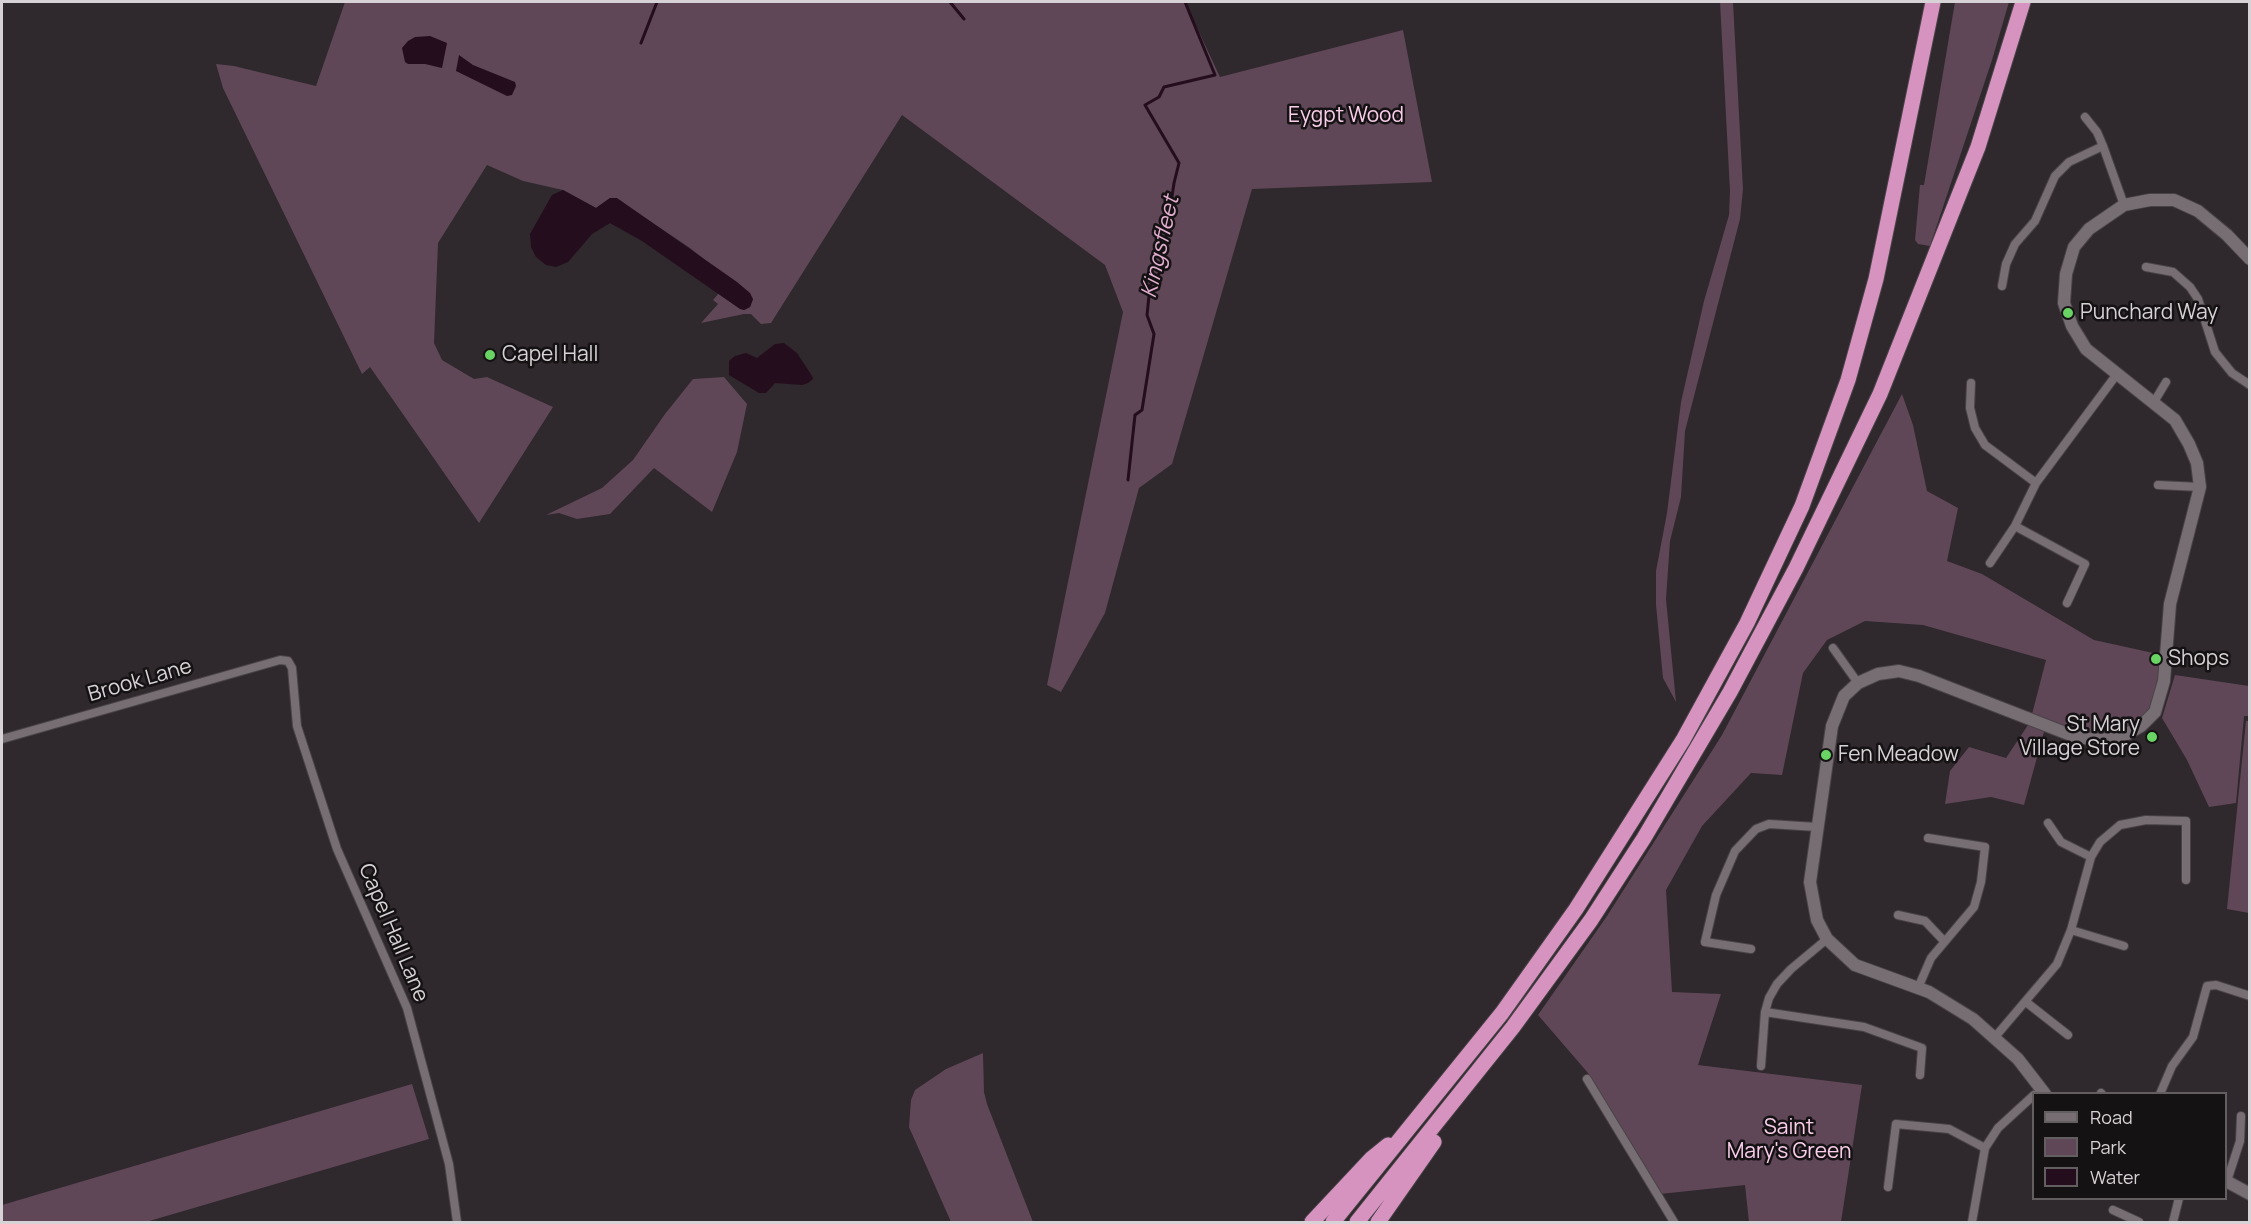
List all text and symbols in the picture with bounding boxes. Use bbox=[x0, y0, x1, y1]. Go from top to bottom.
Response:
park label: Eygpt Wood bbox=[1288, 103, 1404, 129]
water label: Kingsfleet bbox=[1136, 193, 1186, 301]
place label: Punchard Way bbox=[2080, 300, 2218, 326]
marker: Punchard Way bbox=[2061, 306, 2075, 320]
place label: Capel Hall bbox=[502, 342, 598, 368]
marker: Capel Hall bbox=[483, 348, 497, 362]
place label: Shops bbox=[2168, 646, 2229, 672]
marker: Shops bbox=[2149, 652, 2163, 666]
street label: Brook Lane bbox=[85, 654, 195, 708]
place label: St Mary Village Store bbox=[2019, 712, 2140, 762]
marker: St Mary Village Store bbox=[2145, 730, 2159, 744]
place label: Fen Meadow bbox=[1838, 742, 1959, 768]
marker: Fen Meadow bbox=[1819, 748, 1833, 762]
street label: Capel Hall Lane bbox=[353, 860, 433, 1006]
legend bbox=[2032, 1092, 2227, 1200]
text: Road bbox=[2090, 1105, 2133, 1129]
park label: Saint Mary's Green bbox=[1727, 1115, 1851, 1165]
text: Park bbox=[2090, 1135, 2126, 1159]
text: Water bbox=[2090, 1165, 2140, 1189]

